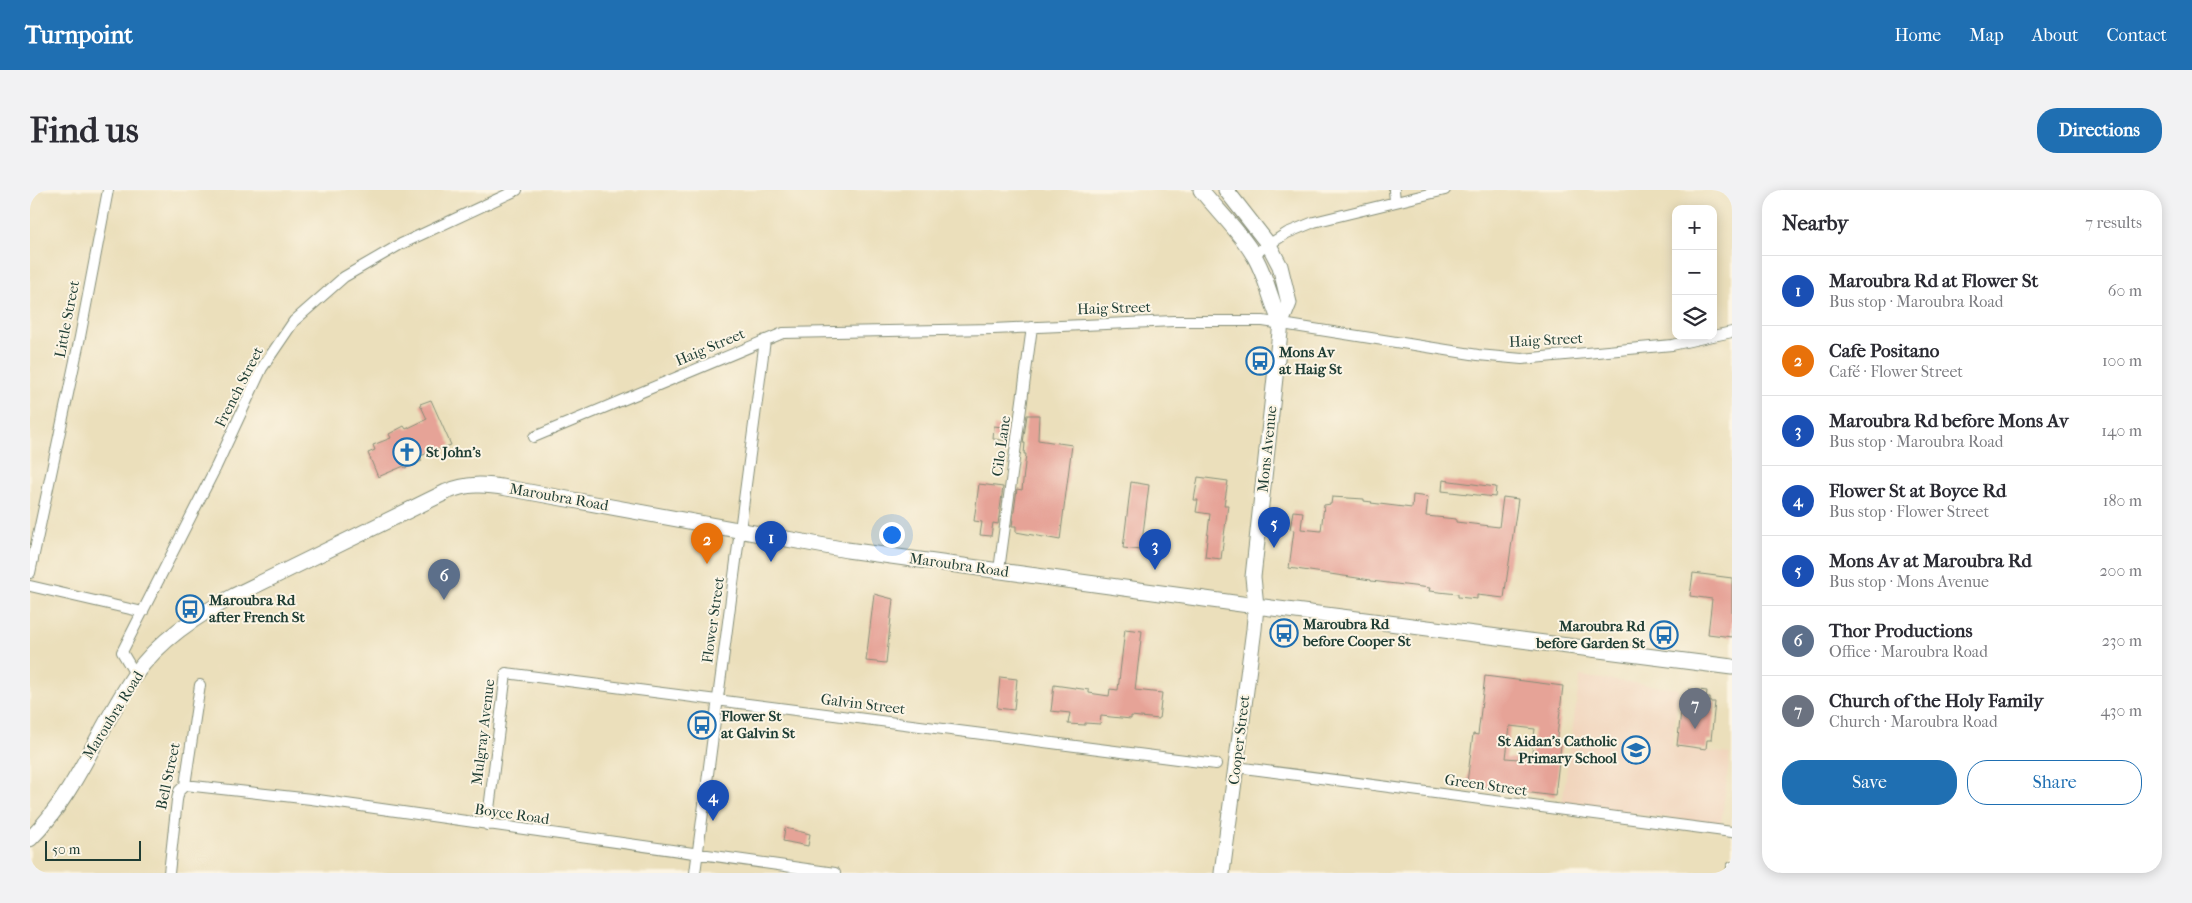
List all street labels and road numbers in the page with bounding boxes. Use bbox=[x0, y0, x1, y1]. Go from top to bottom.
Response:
street label: Little Street bbox=[51, 278, 83, 359]
street label: Haig Street bbox=[1077, 298, 1152, 318]
street label: Haig Street bbox=[672, 324, 748, 370]
street label: Haig Street bbox=[1509, 329, 1584, 351]
street label: French Street bbox=[211, 343, 267, 430]
street label: Mons Avenue bbox=[1254, 404, 1281, 493]
street label: Cilo Lane bbox=[988, 414, 1014, 478]
street label: Maroubra Road bbox=[508, 479, 611, 515]
street label: Maroubra Road bbox=[908, 549, 1011, 581]
street label: Flower Street bbox=[698, 575, 728, 664]
street label: Maroubra Road bbox=[79, 667, 148, 762]
street label: Mulgray Avenue bbox=[468, 677, 499, 786]
street label: Galvin Street bbox=[820, 690, 907, 718]
street label: Cooper Street bbox=[1225, 694, 1253, 786]
street label: Bell Street bbox=[152, 740, 184, 811]
street label: Green Street bbox=[1444, 770, 1529, 800]
street label: Boyce Road bbox=[473, 800, 551, 828]

